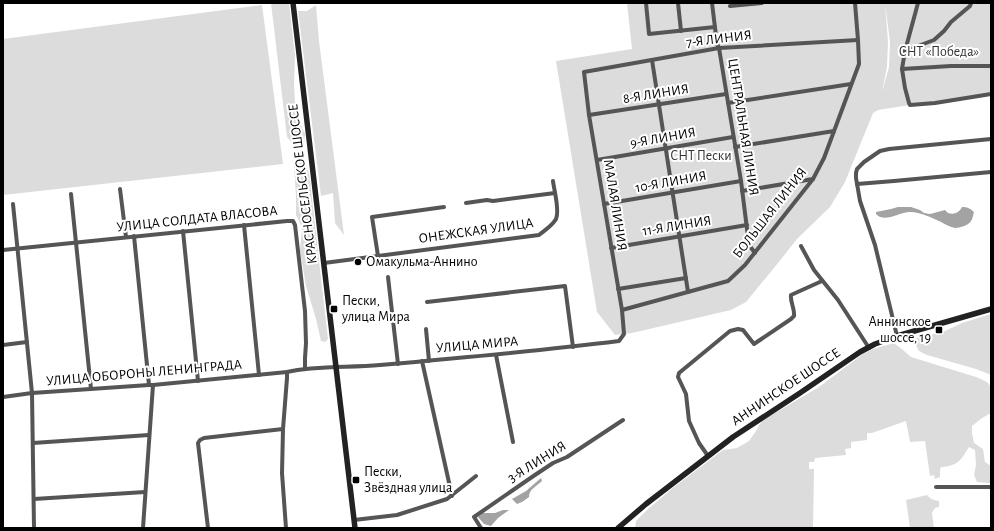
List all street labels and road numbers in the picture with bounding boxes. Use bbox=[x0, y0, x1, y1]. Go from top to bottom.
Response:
street label: 7-Я ЛИНИЯ bbox=[686, 28, 752, 50]
street label: ЦЕНТРАЛЬНАЯ ЛИНИЯ bbox=[725, 57, 761, 197]
street label: 8-Я ЛИНИЯ bbox=[622, 82, 690, 106]
street label: КРАСНОСЕЛЬСКОЕ ШОССЕ bbox=[286, 103, 320, 265]
street label: 9-Я ЛИНИЯ bbox=[629, 125, 697, 151]
street label: МАЛАЯ ЛИНИЯ bbox=[601, 158, 629, 252]
street label: БОЛЬШАЯ ЛИНИЯ bbox=[730, 165, 810, 261]
street label: 10-Я ЛИНИЯ bbox=[634, 169, 708, 195]
street label: УЛИЦА СОЛДАТА ВЛАСОВА bbox=[116, 204, 278, 234]
street label: 11-Я ЛИНИЯ bbox=[642, 214, 712, 238]
street label: ОНЕЖСКАЯ УЛИЦА bbox=[418, 216, 534, 246]
street label: УЛИЦА МИРА bbox=[435, 334, 519, 356]
street label: АННИНСКОЕ ШОССЕ bbox=[729, 345, 843, 429]
street label: УЛИЦА ОБОРОНЫ ЛЕНИНГРАДА bbox=[45, 357, 243, 389]
street label: 3-Я ЛИНИЯ bbox=[505, 439, 569, 485]

